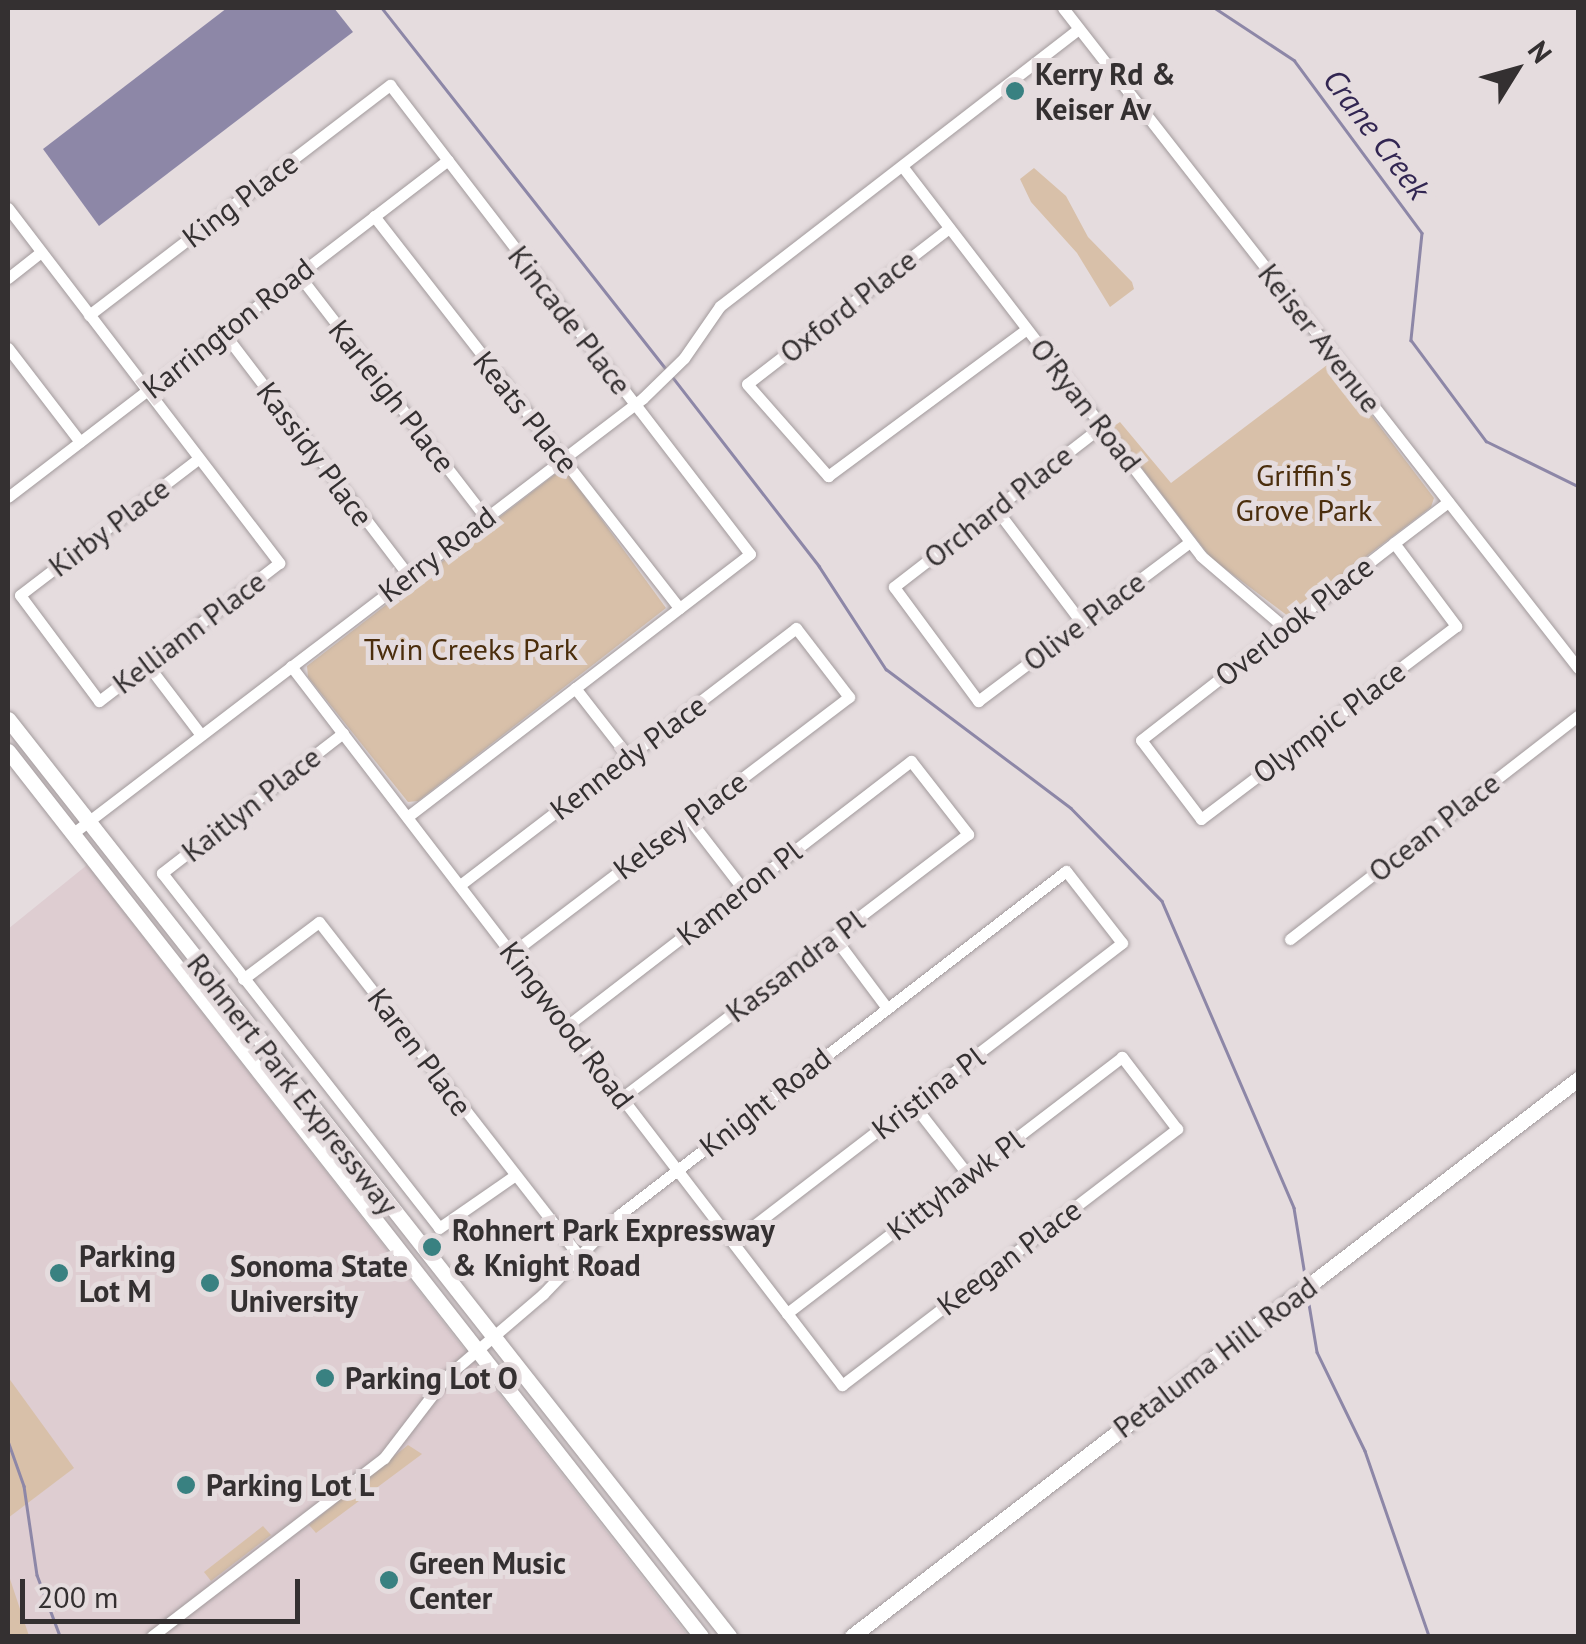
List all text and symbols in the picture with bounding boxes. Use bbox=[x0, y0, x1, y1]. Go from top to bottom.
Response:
north arrow bbox=[1466, 20, 1566, 120]
text: N bbox=[1520, 33, 1561, 70]
place label: Kerry Rd & Keiser Av bbox=[1035, 56, 1177, 126]
water label: Crane Creek bbox=[1315, 61, 1439, 207]
marker: Kerry Rd & Keiser Av bbox=[1004, 80, 1026, 102]
street label: King Place bbox=[175, 145, 305, 255]
street label: Kincade Place bbox=[501, 238, 639, 402]
street label: Oxford Place bbox=[773, 242, 923, 370]
street label: Karrington Road bbox=[135, 250, 321, 406]
street label: Keiser Avenue bbox=[1250, 256, 1390, 420]
street label: Karleigh Place bbox=[321, 313, 463, 479]
street label: O'Ryan Road bbox=[1023, 331, 1149, 479]
street label: Keats Place bbox=[466, 344, 586, 480]
street label: Kassidy Place bbox=[249, 374, 381, 534]
street label: Orchard Place bbox=[917, 437, 1079, 575]
park label: Griffin's Grove Park bbox=[1236, 457, 1372, 528]
street label: Kirby Place bbox=[41, 470, 177, 584]
street label: Kerry Road bbox=[371, 498, 503, 610]
street label: Overlook Place bbox=[1208, 548, 1380, 694]
street label: Kelliann Place bbox=[106, 563, 272, 701]
street label: Olive Place bbox=[1016, 564, 1152, 678]
park label: Twin Creeks Park bbox=[364, 631, 578, 667]
street label: Olympic Place bbox=[1246, 653, 1412, 791]
street label: Kennedy Place bbox=[543, 686, 713, 828]
street label: Kaitlyn Place bbox=[174, 739, 328, 869]
street label: Kelsey Place bbox=[606, 763, 754, 887]
street label: Ocean Place bbox=[1361, 765, 1507, 889]
street label: Kameron Pl bbox=[670, 833, 808, 953]
street label: Kassandra Pl bbox=[719, 902, 871, 1030]
street label: Kingwood Road bbox=[492, 934, 642, 1116]
street label: Rohnert Park Expressway bbox=[180, 946, 406, 1222]
street label: Karen Place bbox=[360, 981, 480, 1123]
street label: Kristina Pl bbox=[865, 1039, 991, 1147]
street label: Knight Road bbox=[692, 1040, 838, 1164]
street label: Kittyhawk Pl bbox=[880, 1122, 1030, 1248]
street label: Keegan Place bbox=[930, 1191, 1088, 1323]
place label: Rohnert Park Expressway & Knight Road bbox=[452, 1212, 776, 1282]
marker: Rohnert Park Expressway & Knight Road bbox=[421, 1236, 443, 1258]
place label: Parking Lot M bbox=[79, 1238, 176, 1308]
place label: Sonoma State University bbox=[230, 1248, 408, 1318]
marker: Parking Lot M bbox=[48, 1262, 70, 1284]
street label: Petaluma Hill Road bbox=[1106, 1269, 1324, 1445]
marker: Sonoma State University bbox=[199, 1272, 221, 1294]
place label: Parking Lot O bbox=[345, 1360, 518, 1396]
marker: Parking Lot O bbox=[314, 1367, 336, 1389]
place label: Parking Lot L bbox=[206, 1467, 374, 1503]
marker: Parking Lot L bbox=[175, 1474, 197, 1496]
place label: Green Music Center bbox=[409, 1545, 566, 1616]
scale bar bbox=[25, 1559, 305, 1621]
marker: Green Music Center bbox=[378, 1569, 400, 1591]
text: 200 m bbox=[37, 1577, 118, 1616]

